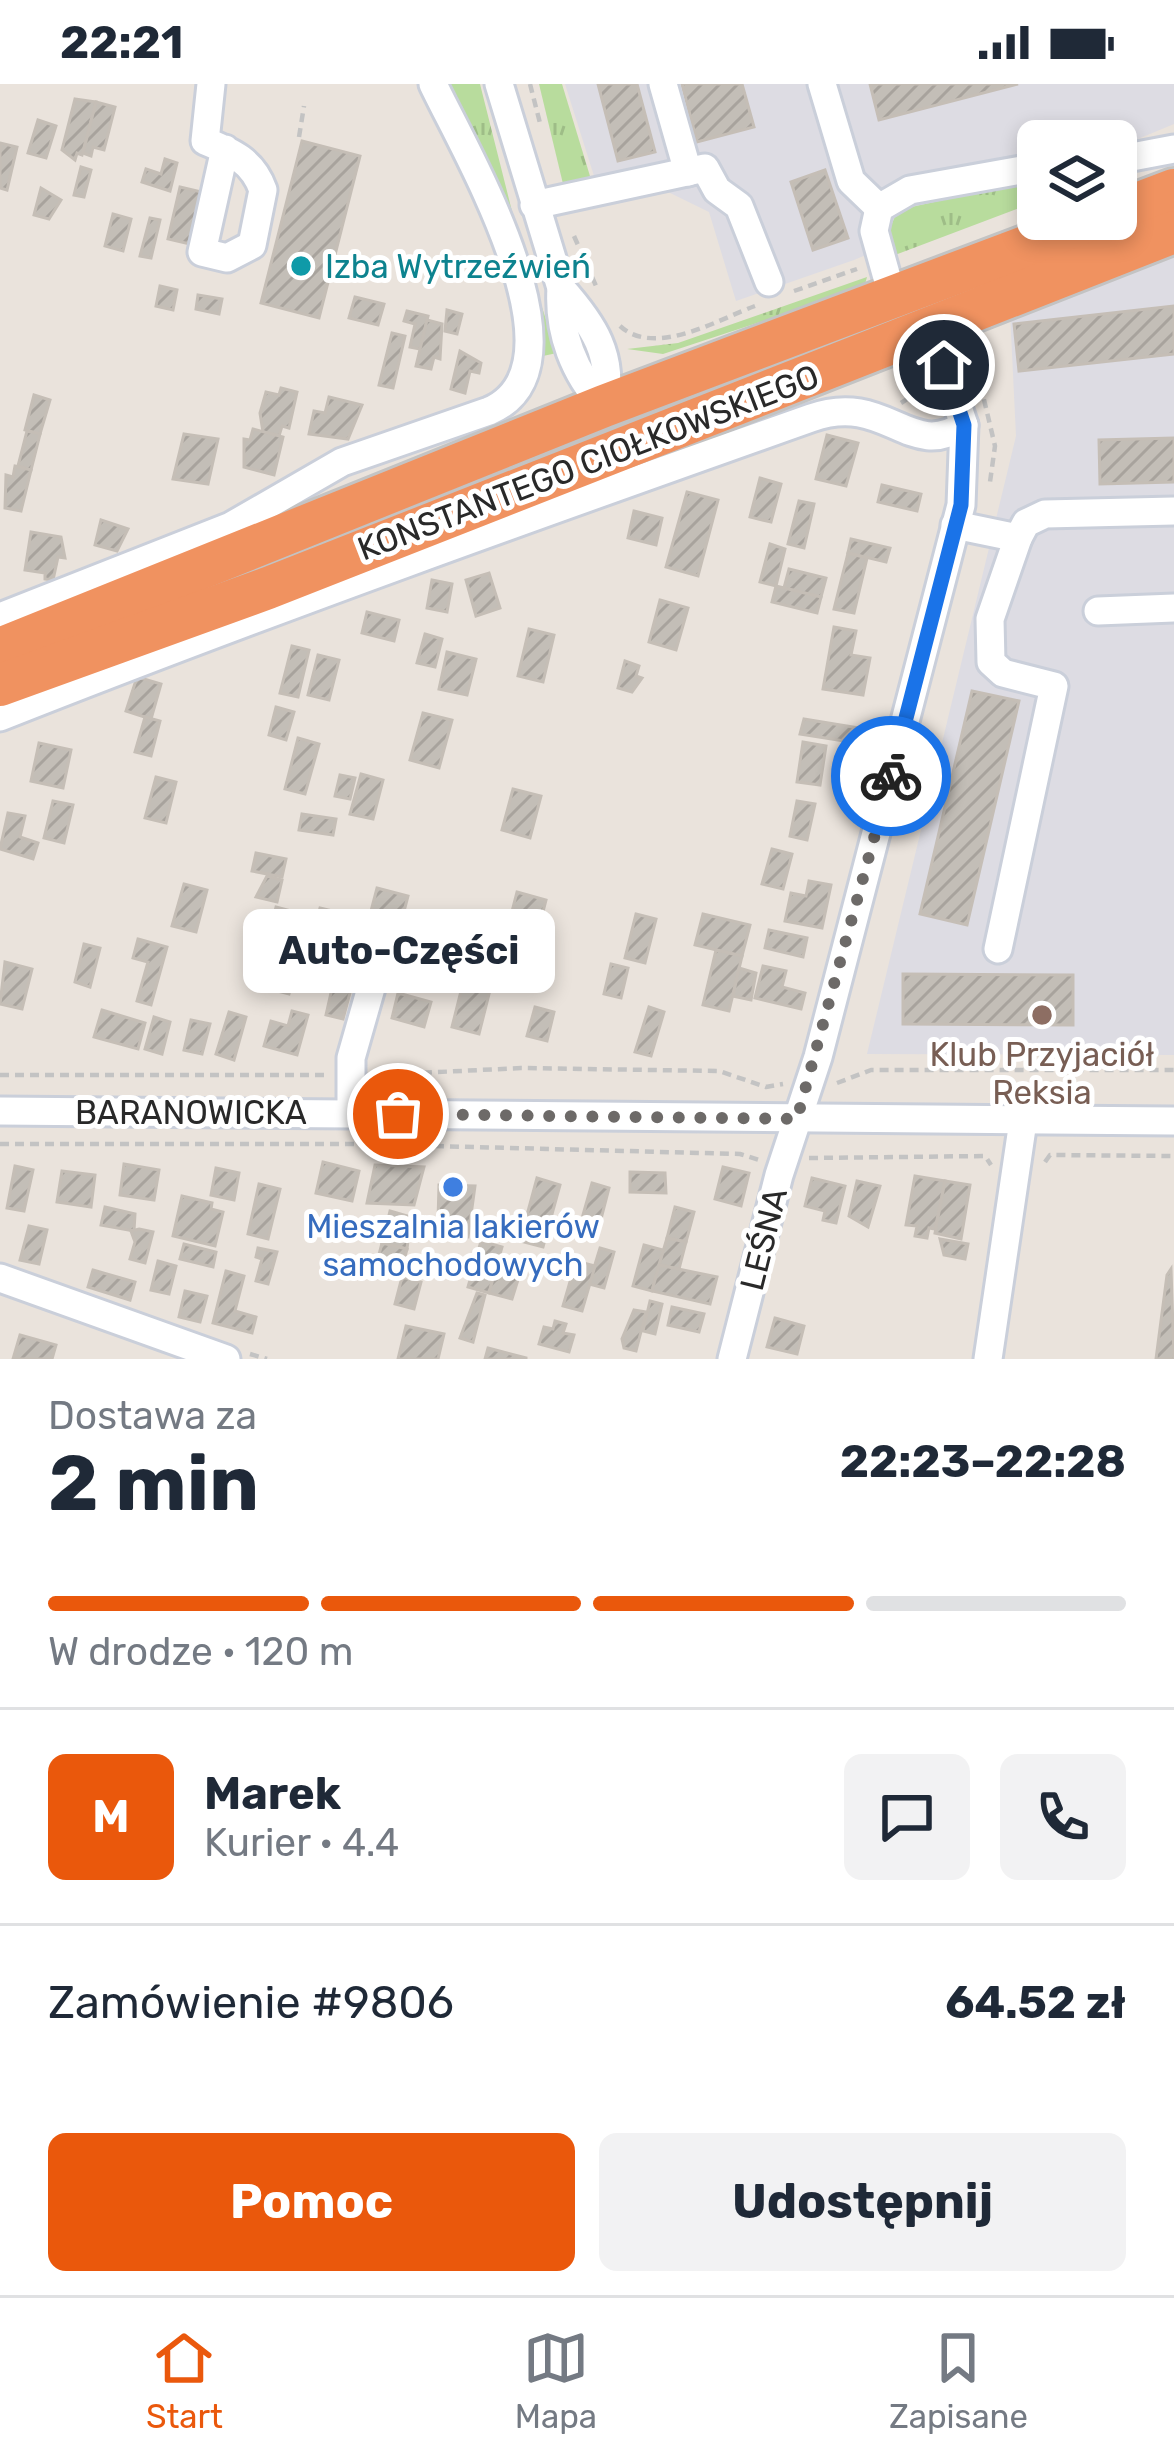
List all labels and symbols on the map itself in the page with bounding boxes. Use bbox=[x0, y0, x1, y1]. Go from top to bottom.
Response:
place label: Izba Wytrzeźwień bbox=[325, 247, 591, 286]
marker: Izba Wytrzeźwień bbox=[288, 253, 314, 279]
pin bbox=[893, 314, 995, 416]
street label: KONSTANTEGO CIOŁKOWSKIEGO bbox=[352, 356, 824, 569]
courier bbox=[831, 716, 951, 836]
callout: Auto-Części bbox=[242, 910, 554, 994]
marker: Klub Przyjaciół Reksia bbox=[1029, 1002, 1055, 1028]
place label: Klub Przyjaciół Reksia bbox=[930, 1035, 1154, 1112]
pin bbox=[347, 1063, 449, 1165]
street label: BARANOWICKA bbox=[75, 1093, 307, 1132]
marker: Mieszalnia lakierów samochodowych bbox=[440, 1174, 466, 1200]
street label: LEŚNA bbox=[732, 1184, 795, 1294]
place label: Mieszalnia lakierów samochodowych bbox=[306, 1207, 600, 1284]

